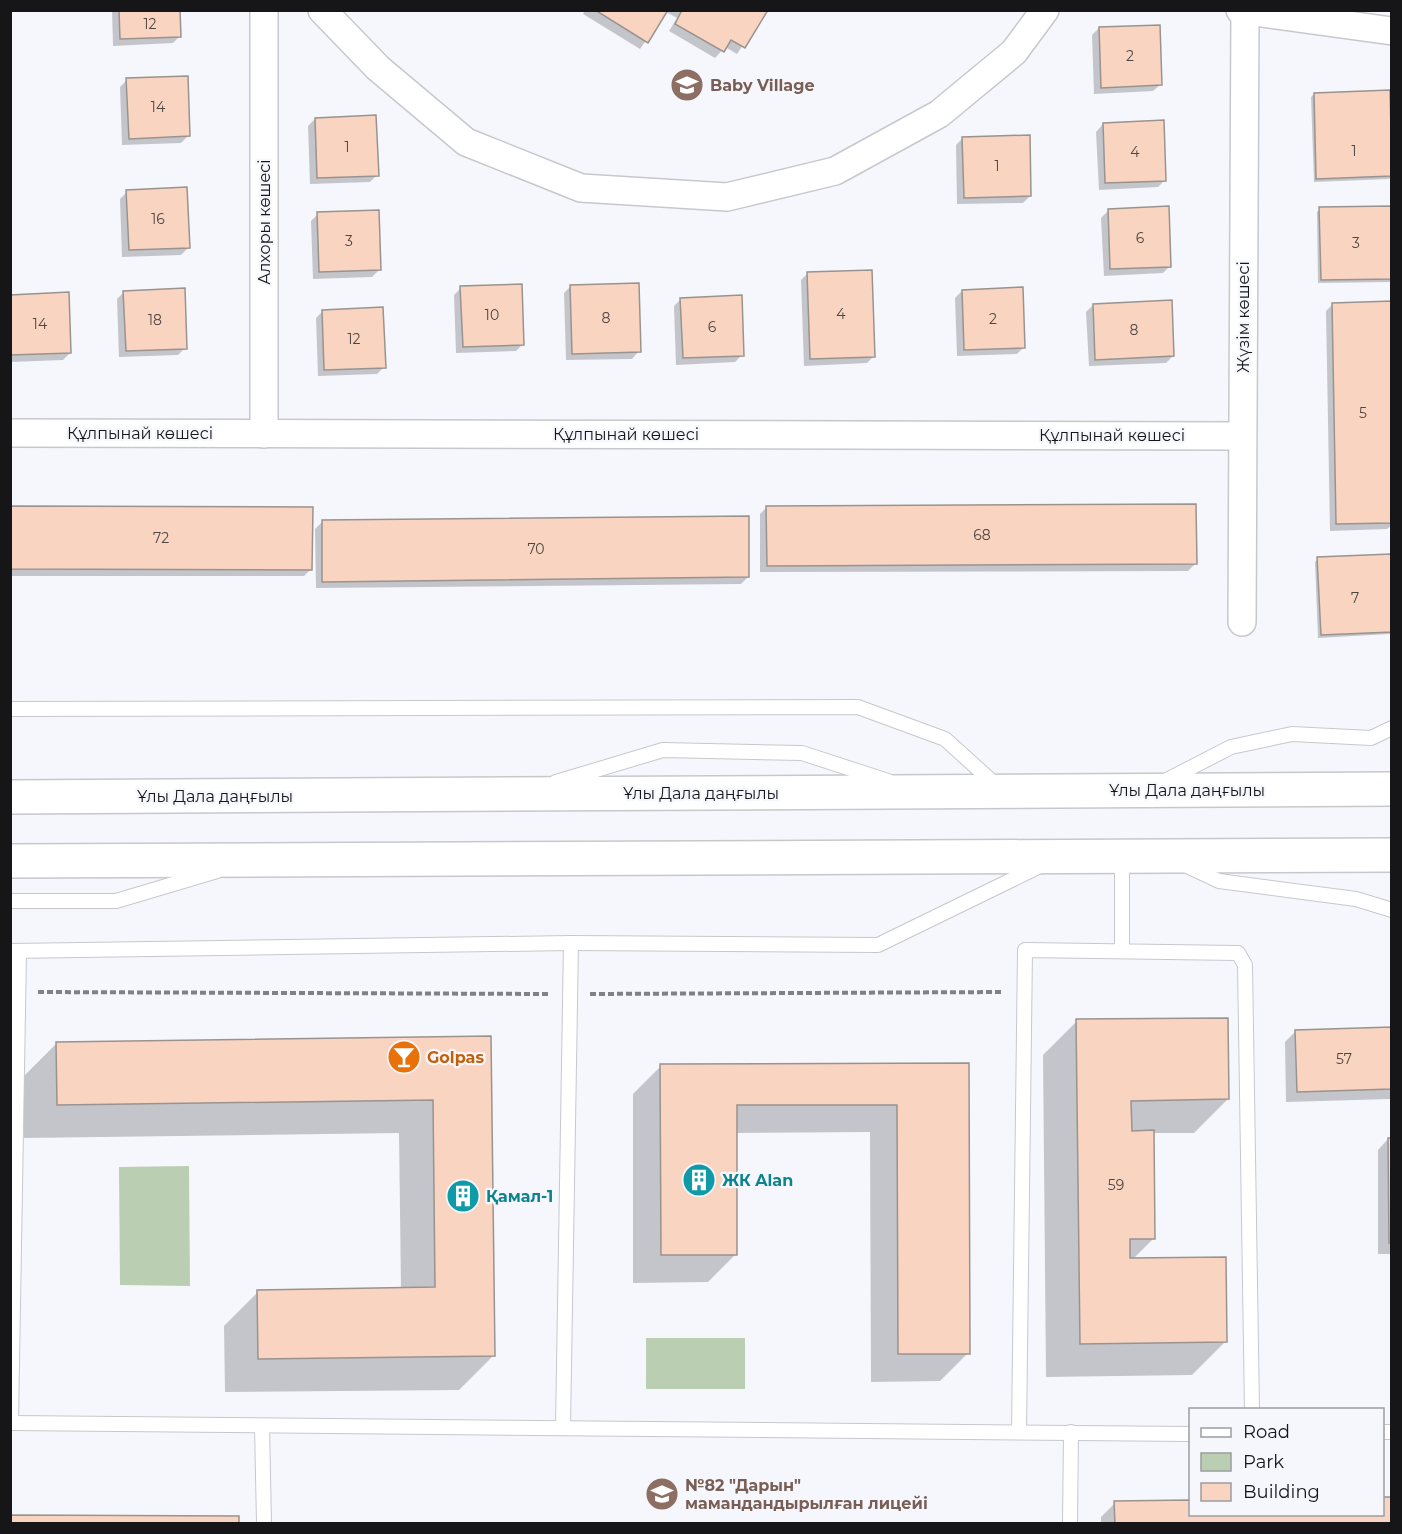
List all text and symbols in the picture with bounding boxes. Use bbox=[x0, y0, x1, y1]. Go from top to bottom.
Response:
house number: 12 bbox=[143, 15, 157, 33]
house number: 2 bbox=[1126, 47, 1134, 65]
school or university icon: Baby Village bbox=[669, 67, 705, 103]
place label: Baby Village bbox=[710, 76, 815, 95]
house number: 14 bbox=[151, 98, 166, 116]
house number: 1 bbox=[344, 138, 350, 156]
house number: 1 bbox=[1351, 142, 1357, 160]
house number: 4 bbox=[1130, 143, 1140, 161]
house number: 1 bbox=[994, 157, 1000, 175]
street label: Алхоры көшесі bbox=[255, 159, 274, 285]
house number: 16 bbox=[151, 210, 165, 228]
house number: 6 bbox=[1136, 229, 1145, 247]
house number: 3 bbox=[345, 232, 353, 250]
house number: 3 bbox=[1352, 234, 1360, 252]
street label: Жүзім көшесі bbox=[1234, 261, 1253, 373]
house number: 4 bbox=[836, 305, 846, 323]
house number: 10 bbox=[485, 306, 499, 324]
house number: 8 bbox=[602, 309, 611, 327]
house number: 2 bbox=[989, 310, 997, 328]
house number: 18 bbox=[148, 311, 162, 329]
house number: 14 bbox=[33, 315, 48, 333]
house number: 6 bbox=[708, 318, 717, 336]
house number: 8 bbox=[1130, 321, 1139, 339]
house number: 12 bbox=[347, 330, 361, 348]
house number: 5 bbox=[1359, 404, 1367, 422]
street label: Құлпынай көшесі bbox=[67, 424, 213, 443]
street label: Құлпынай көшесі bbox=[553, 425, 699, 444]
street label: Құлпынай көшесі bbox=[1039, 426, 1185, 445]
house number: 68 bbox=[973, 526, 991, 544]
house number: 72 bbox=[153, 529, 169, 547]
house number: 70 bbox=[527, 540, 545, 558]
house number: 7 bbox=[1351, 589, 1359, 607]
street label: Ұлы Дала даңғылы bbox=[1109, 781, 1265, 800]
street label: Ұлы Дала даңғылы bbox=[623, 784, 779, 803]
street label: Ұлы Дала даңғылы bbox=[137, 787, 293, 806]
bar icon: Golpas bbox=[386, 1039, 422, 1075]
place label: Golpas bbox=[427, 1048, 484, 1067]
house number: 57 bbox=[1336, 1050, 1352, 1068]
building icon: ЖК Alan bbox=[681, 1162, 717, 1198]
place label: ЖК Alan bbox=[722, 1171, 793, 1190]
house number: 59 bbox=[1108, 1176, 1124, 1194]
building icon: Қамал-1 bbox=[445, 1178, 481, 1214]
place label: Қамал-1 bbox=[486, 1187, 553, 1206]
legend bbox=[1189, 1408, 1384, 1516]
text: Road bbox=[1243, 1421, 1290, 1443]
text: Park bbox=[1243, 1451, 1284, 1473]
school or university icon: №82 "Дарын" мамандандырылған лицейі bbox=[644, 1476, 680, 1512]
place label: №82 "Дарын" мамандандырылған лицейі bbox=[685, 1476, 928, 1513]
text: Building bbox=[1243, 1481, 1320, 1503]

